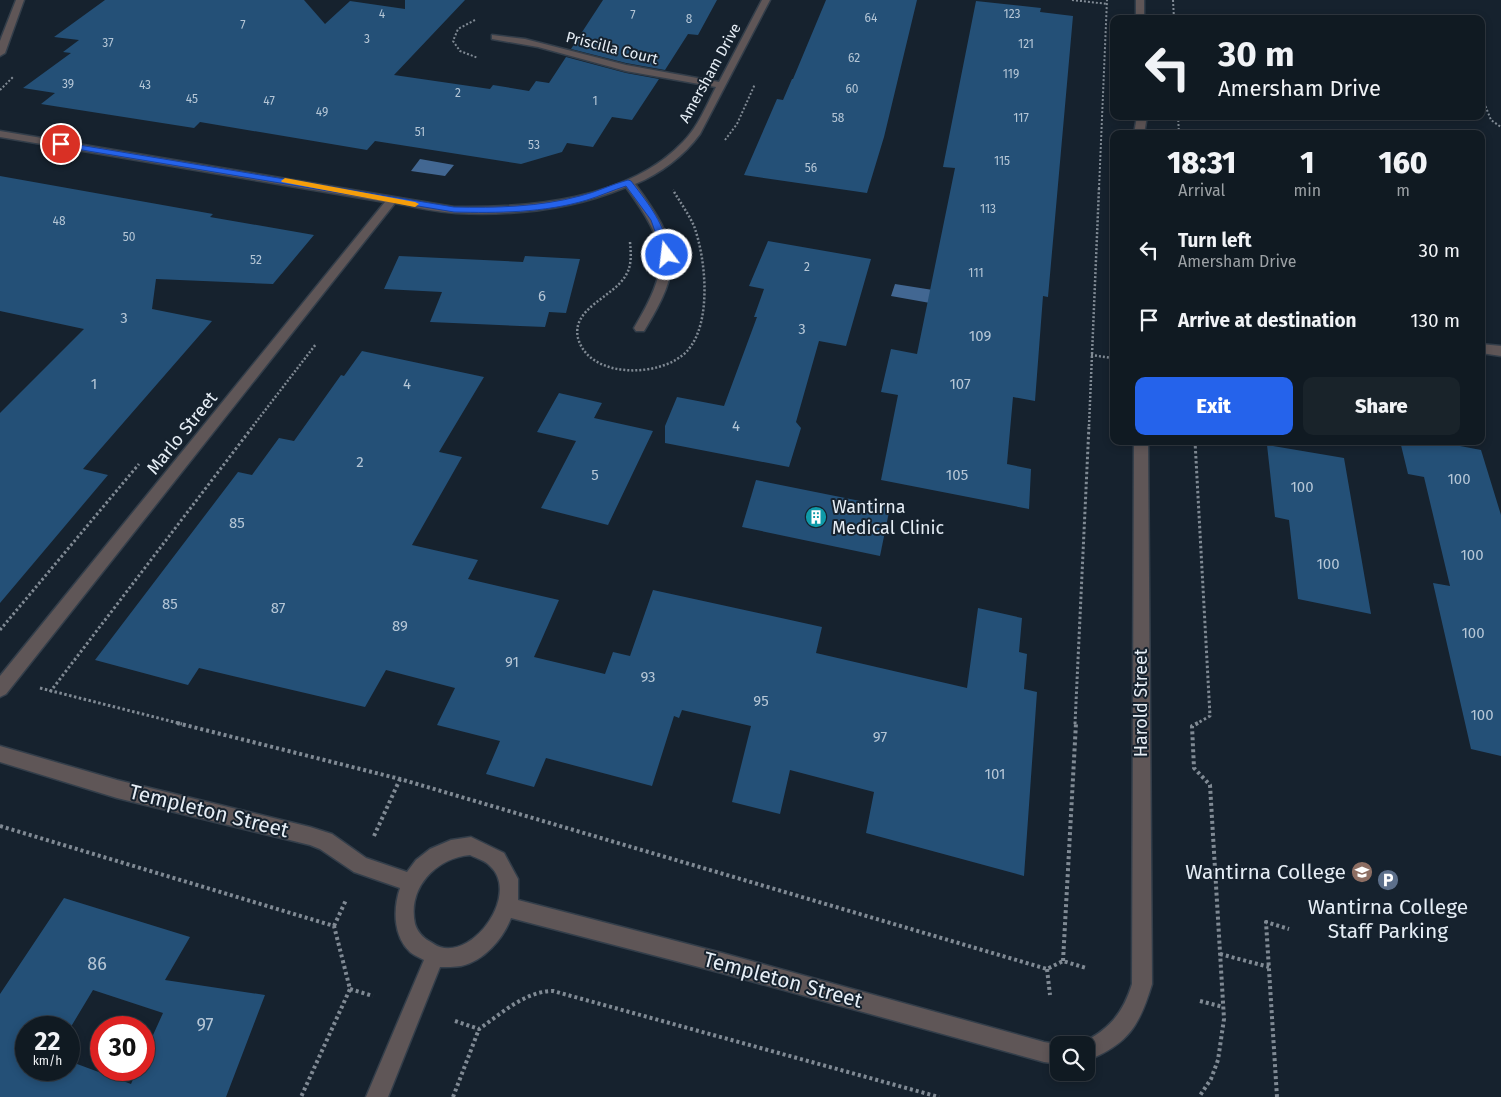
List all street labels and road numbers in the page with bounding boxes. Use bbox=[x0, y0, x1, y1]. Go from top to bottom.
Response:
street label: Amersham Drive bbox=[675, 20, 745, 126]
street label: Priscilla Court bbox=[564, 28, 661, 68]
street label: Marlo Street bbox=[142, 387, 222, 479]
street label: Harold Street bbox=[1130, 648, 1152, 757]
street label: Templeton Street bbox=[127, 779, 292, 843]
street label: Templeton Street bbox=[701, 946, 866, 1014]

